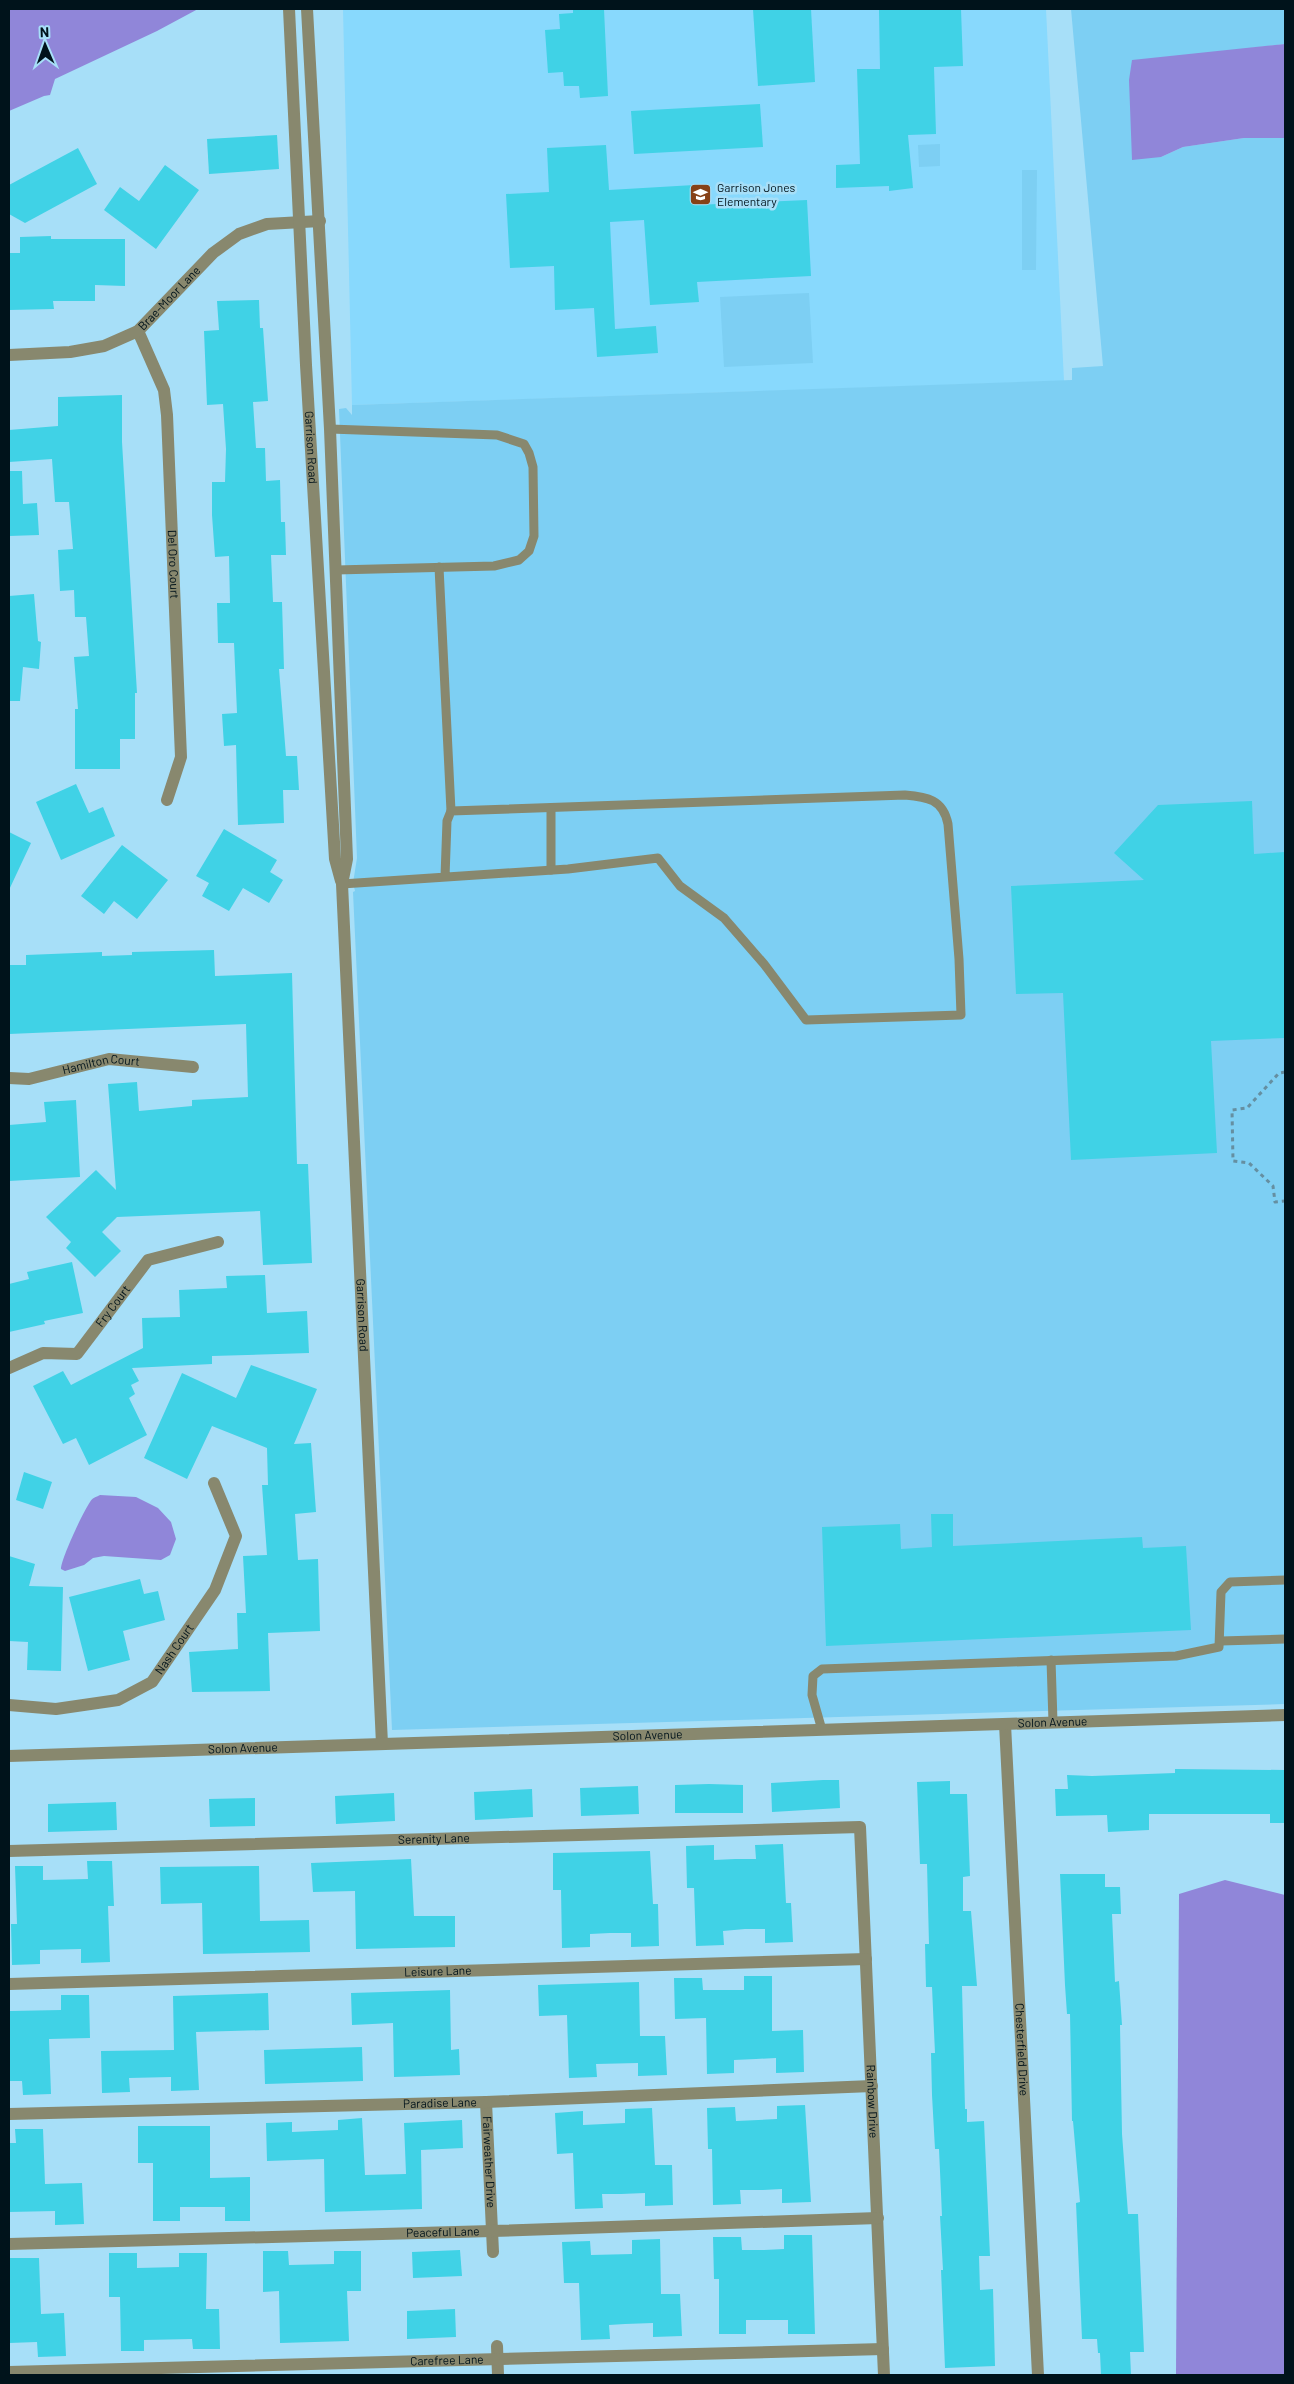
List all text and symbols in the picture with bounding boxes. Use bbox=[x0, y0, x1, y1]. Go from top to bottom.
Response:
north arrow bbox=[20, 20, 70, 70]
text: N bbox=[40, 23, 49, 40]
place label: Garrison Jones Elementary bbox=[717, 180, 796, 208]
school or university icon: Garrison Jones Elementary bbox=[689, 183, 713, 207]
street label: Brae-Moor Lane bbox=[135, 263, 203, 333]
street label: Garrison Road bbox=[303, 411, 321, 484]
street label: Del Oro Court bbox=[166, 529, 183, 599]
street label: Hamilton Court bbox=[61, 1051, 140, 1076]
street label: Garrison Road bbox=[354, 1278, 372, 1352]
street label: Fry Court bbox=[92, 1282, 132, 1329]
street label: Nash Court bbox=[151, 1621, 196, 1677]
street label: Solon Avenue bbox=[1017, 1713, 1088, 1730]
street label: Solon Avenue bbox=[612, 1726, 683, 1743]
street label: Solon Avenue bbox=[208, 1739, 278, 1756]
street label: Serenity Lane bbox=[398, 1830, 470, 1846]
street label: Leisure Lane bbox=[404, 1963, 472, 1978]
street label: Chesterfield Drive bbox=[1013, 2003, 1032, 2096]
street label: Rainbow Drive bbox=[864, 2064, 882, 2138]
street label: Paradise Lane bbox=[403, 2094, 477, 2110]
street label: Fairweather Drive bbox=[481, 2116, 499, 2208]
street label: Peaceful Lane bbox=[406, 2223, 480, 2239]
street label: Carefree Lane bbox=[410, 2352, 484, 2367]

